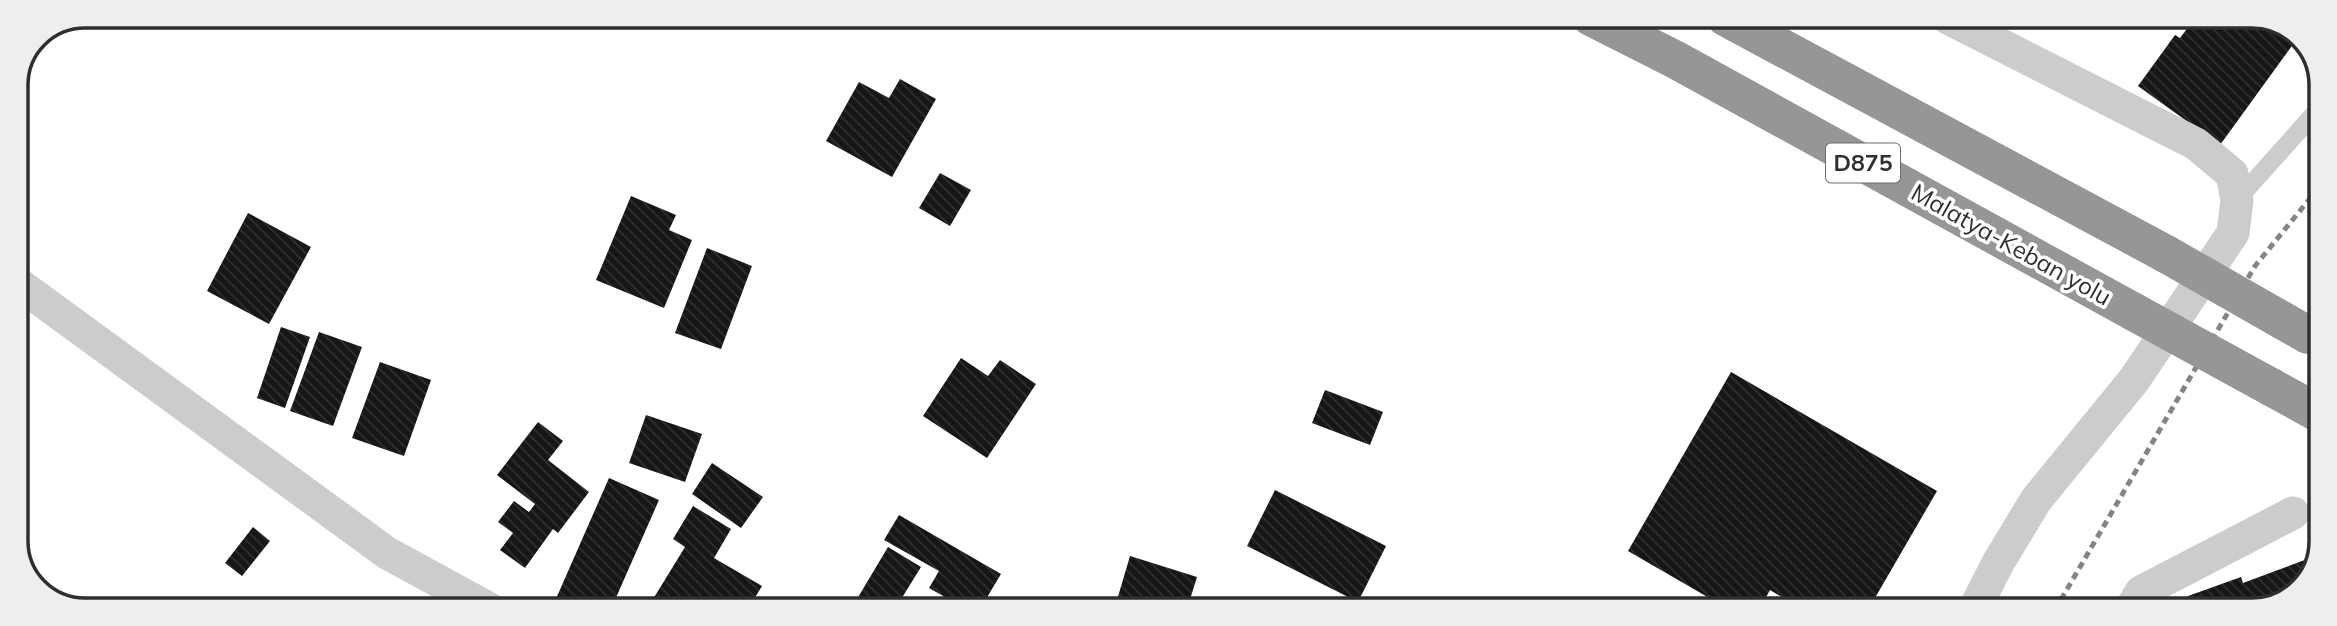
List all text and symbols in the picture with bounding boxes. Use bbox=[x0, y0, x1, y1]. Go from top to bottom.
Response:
road number: D875 bbox=[1826, 144, 1900, 182]
street label: Malatya-Keban yolu bbox=[1906, 177, 2117, 311]

